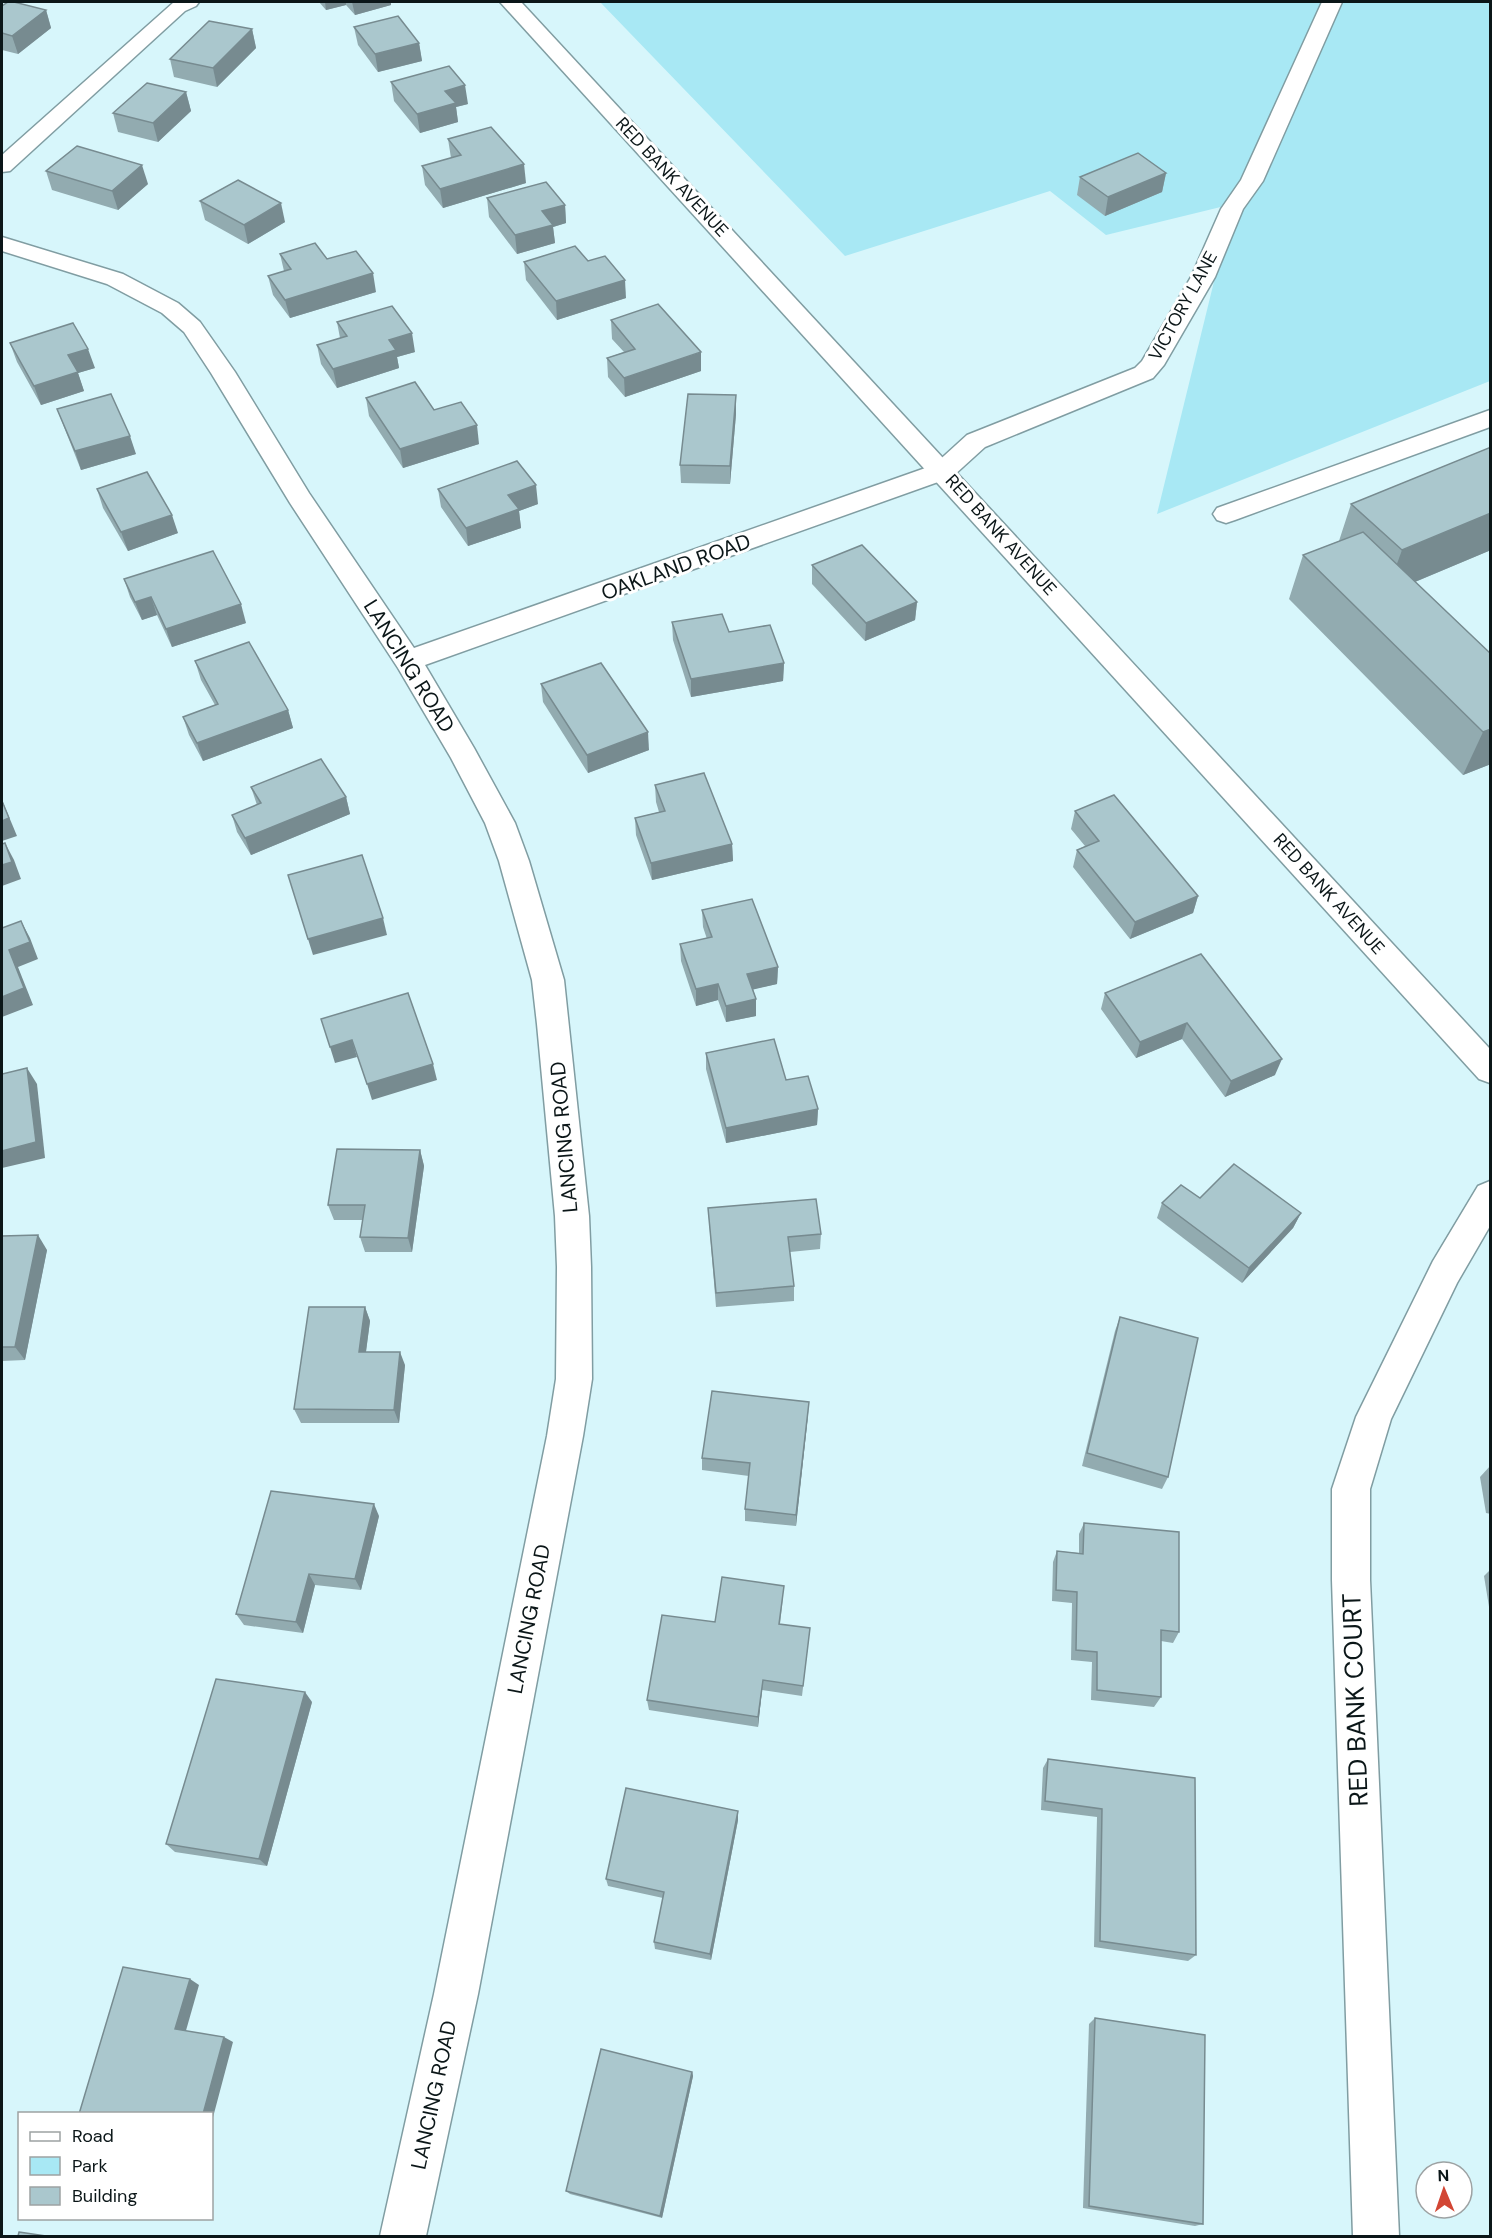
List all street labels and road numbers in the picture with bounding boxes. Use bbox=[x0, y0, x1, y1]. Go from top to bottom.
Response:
street label: RED BANK AVENUE bbox=[610, 112, 734, 242]
street label: VICTORY LANE bbox=[1143, 247, 1223, 365]
street label: RED BANK AVENUE bbox=[940, 469, 1062, 601]
street label: OAKLAND ROAD bbox=[597, 527, 755, 607]
street label: LANCING ROAD bbox=[357, 594, 461, 738]
street label: RED BANK AVENUE bbox=[1268, 828, 1390, 960]
street label: LANCING ROAD bbox=[543, 1060, 585, 1214]
street label: LANCING ROAD bbox=[501, 1542, 557, 1696]
street label: RED BANK COURT bbox=[1334, 1593, 1376, 1807]
street label: LANCING ROAD bbox=[405, 2018, 463, 2172]

